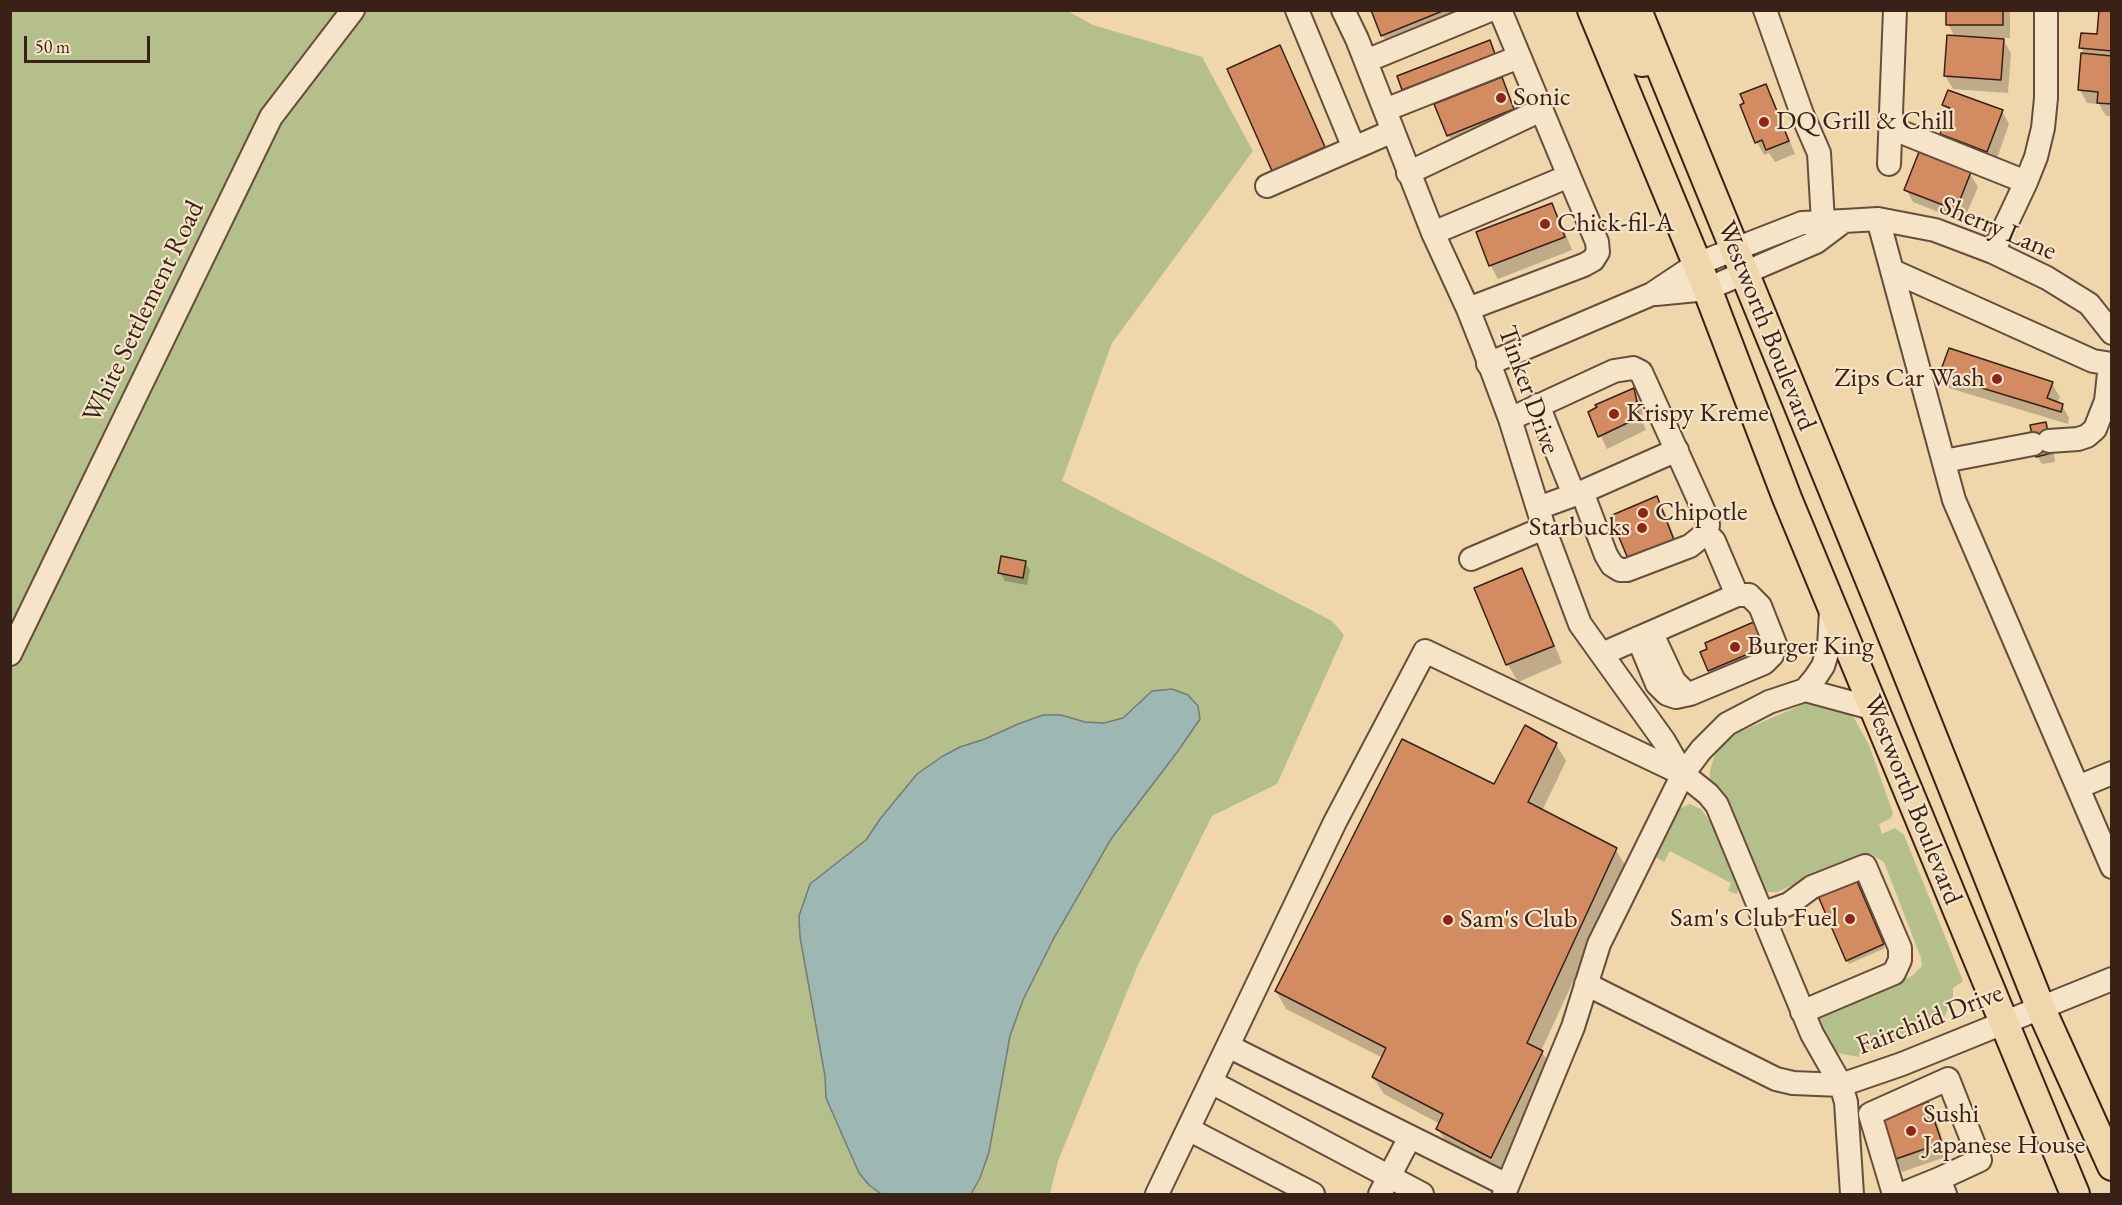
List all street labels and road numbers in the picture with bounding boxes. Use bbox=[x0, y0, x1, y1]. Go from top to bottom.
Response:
street label: Sherry Lane bbox=[1935, 190, 2061, 268]
street label: White Settlement Road bbox=[76, 196, 212, 428]
street label: Westworth Boulevard bbox=[1709, 217, 1823, 435]
street label: Tinker Drive bbox=[1490, 321, 1566, 459]
street label: Westworth Boulevard bbox=[1855, 691, 1969, 909]
street label: Fairchild Drive bbox=[1852, 977, 2008, 1063]

